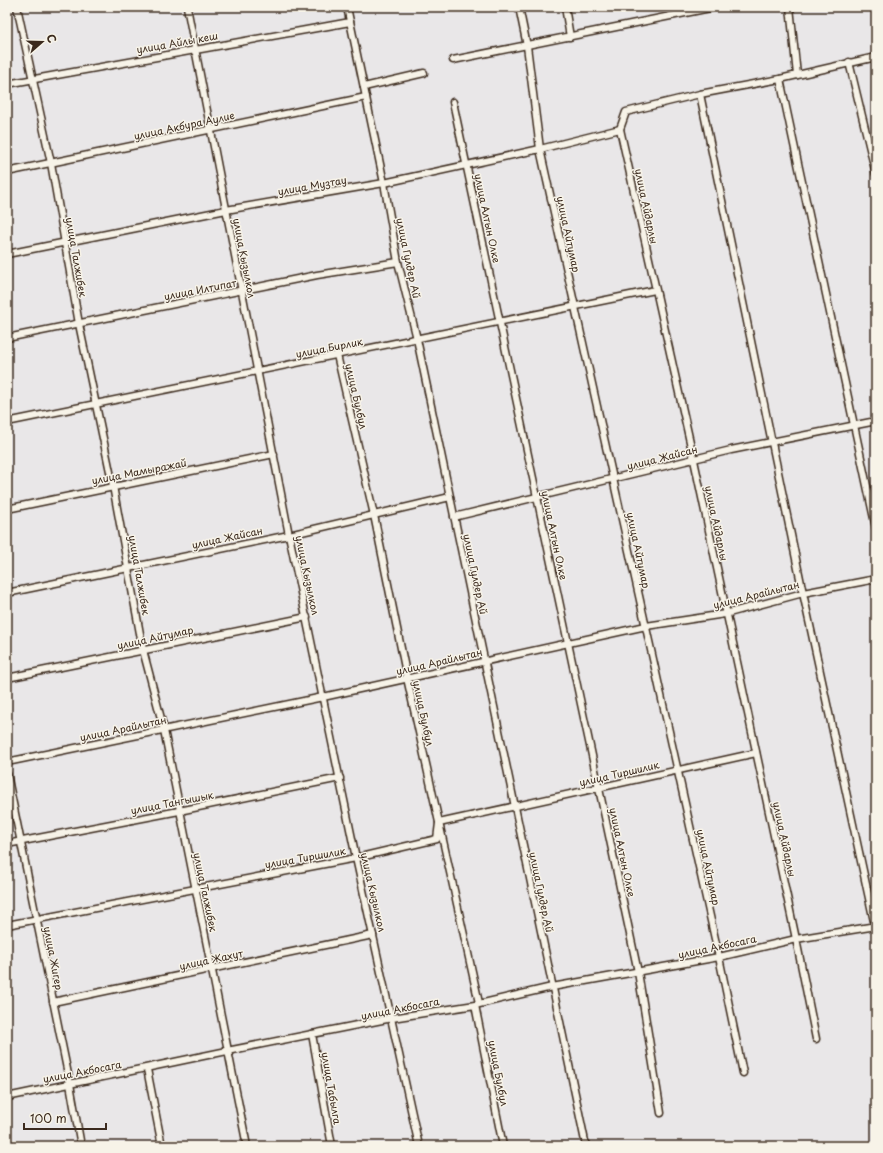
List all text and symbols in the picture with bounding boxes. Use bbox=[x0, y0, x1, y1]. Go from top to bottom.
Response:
north arrow bbox=[22, 22, 62, 62]
street label: улица Айлы кеш bbox=[135, 27, 219, 57]
text: С bbox=[42, 32, 61, 45]
street label: улица Акбура Аулие bbox=[132, 107, 236, 144]
street label: улица Айдарлы bbox=[632, 167, 662, 245]
street label: улица Музтау bbox=[276, 172, 348, 198]
street label: улица Алтын Олке bbox=[471, 172, 505, 264]
street label: улица Айтумар bbox=[554, 195, 584, 273]
street label: улица Талжибек bbox=[63, 216, 91, 298]
street label: улица Гулдер Ай bbox=[392, 216, 425, 300]
street label: улица Кызылкол bbox=[230, 217, 260, 299]
street label: улица Илтипат bbox=[163, 275, 238, 303]
street label: улица Бирлик bbox=[294, 333, 364, 361]
street label: улица Булбул bbox=[342, 362, 372, 430]
street label: улица Жайсан bbox=[625, 441, 699, 473]
street label: улица Мамыражай bbox=[90, 454, 188, 488]
street label: улица Айдарлы bbox=[702, 484, 732, 562]
street label: улица Алтын Олке bbox=[538, 489, 572, 581]
street label: улица Айтумар bbox=[624, 511, 654, 589]
street label: улица Жайсан bbox=[190, 522, 264, 552]
street label: улица Гулдер Ай bbox=[459, 532, 492, 616]
street label: улица Талжибек bbox=[126, 534, 154, 616]
street label: улица Кызылкол bbox=[292, 534, 324, 616]
street label: улица Арайлытан bbox=[711, 576, 801, 612]
street label: улица Айтумар bbox=[116, 622, 194, 652]
street label: улица Арайлытан bbox=[394, 644, 484, 678]
street label: улица Булбул bbox=[410, 679, 438, 747]
street label: улица Арайлытан bbox=[78, 711, 168, 745]
street label: улица Тиршилик bbox=[577, 756, 661, 790]
street label: улица Тангышык bbox=[129, 787, 215, 817]
street label: улица Айдарлы bbox=[770, 800, 800, 878]
street label: улица Алтын Олке bbox=[606, 806, 640, 898]
street label: улица Айтумар bbox=[694, 828, 724, 906]
street label: улица Тиршилик bbox=[263, 843, 347, 871]
street label: улица Гулдер Ай bbox=[525, 850, 558, 934]
street label: улица Талжибек bbox=[190, 851, 222, 933]
street label: улица Кызылкол bbox=[358, 851, 390, 933]
street label: улица Жигер bbox=[41, 925, 68, 991]
street label: улица Акбосага bbox=[677, 930, 758, 962]
street label: улица Жахут bbox=[178, 945, 244, 973]
street label: улица Акбосага bbox=[360, 993, 441, 1023]
street label: улица Булбул bbox=[485, 1039, 513, 1107]
street label: улица Табылга bbox=[318, 1051, 346, 1126]
street label: улица Акбосага bbox=[42, 1056, 123, 1086]
scale bar bbox=[24, 1105, 106, 1131]
text: 100 m bbox=[30, 1109, 67, 1127]

